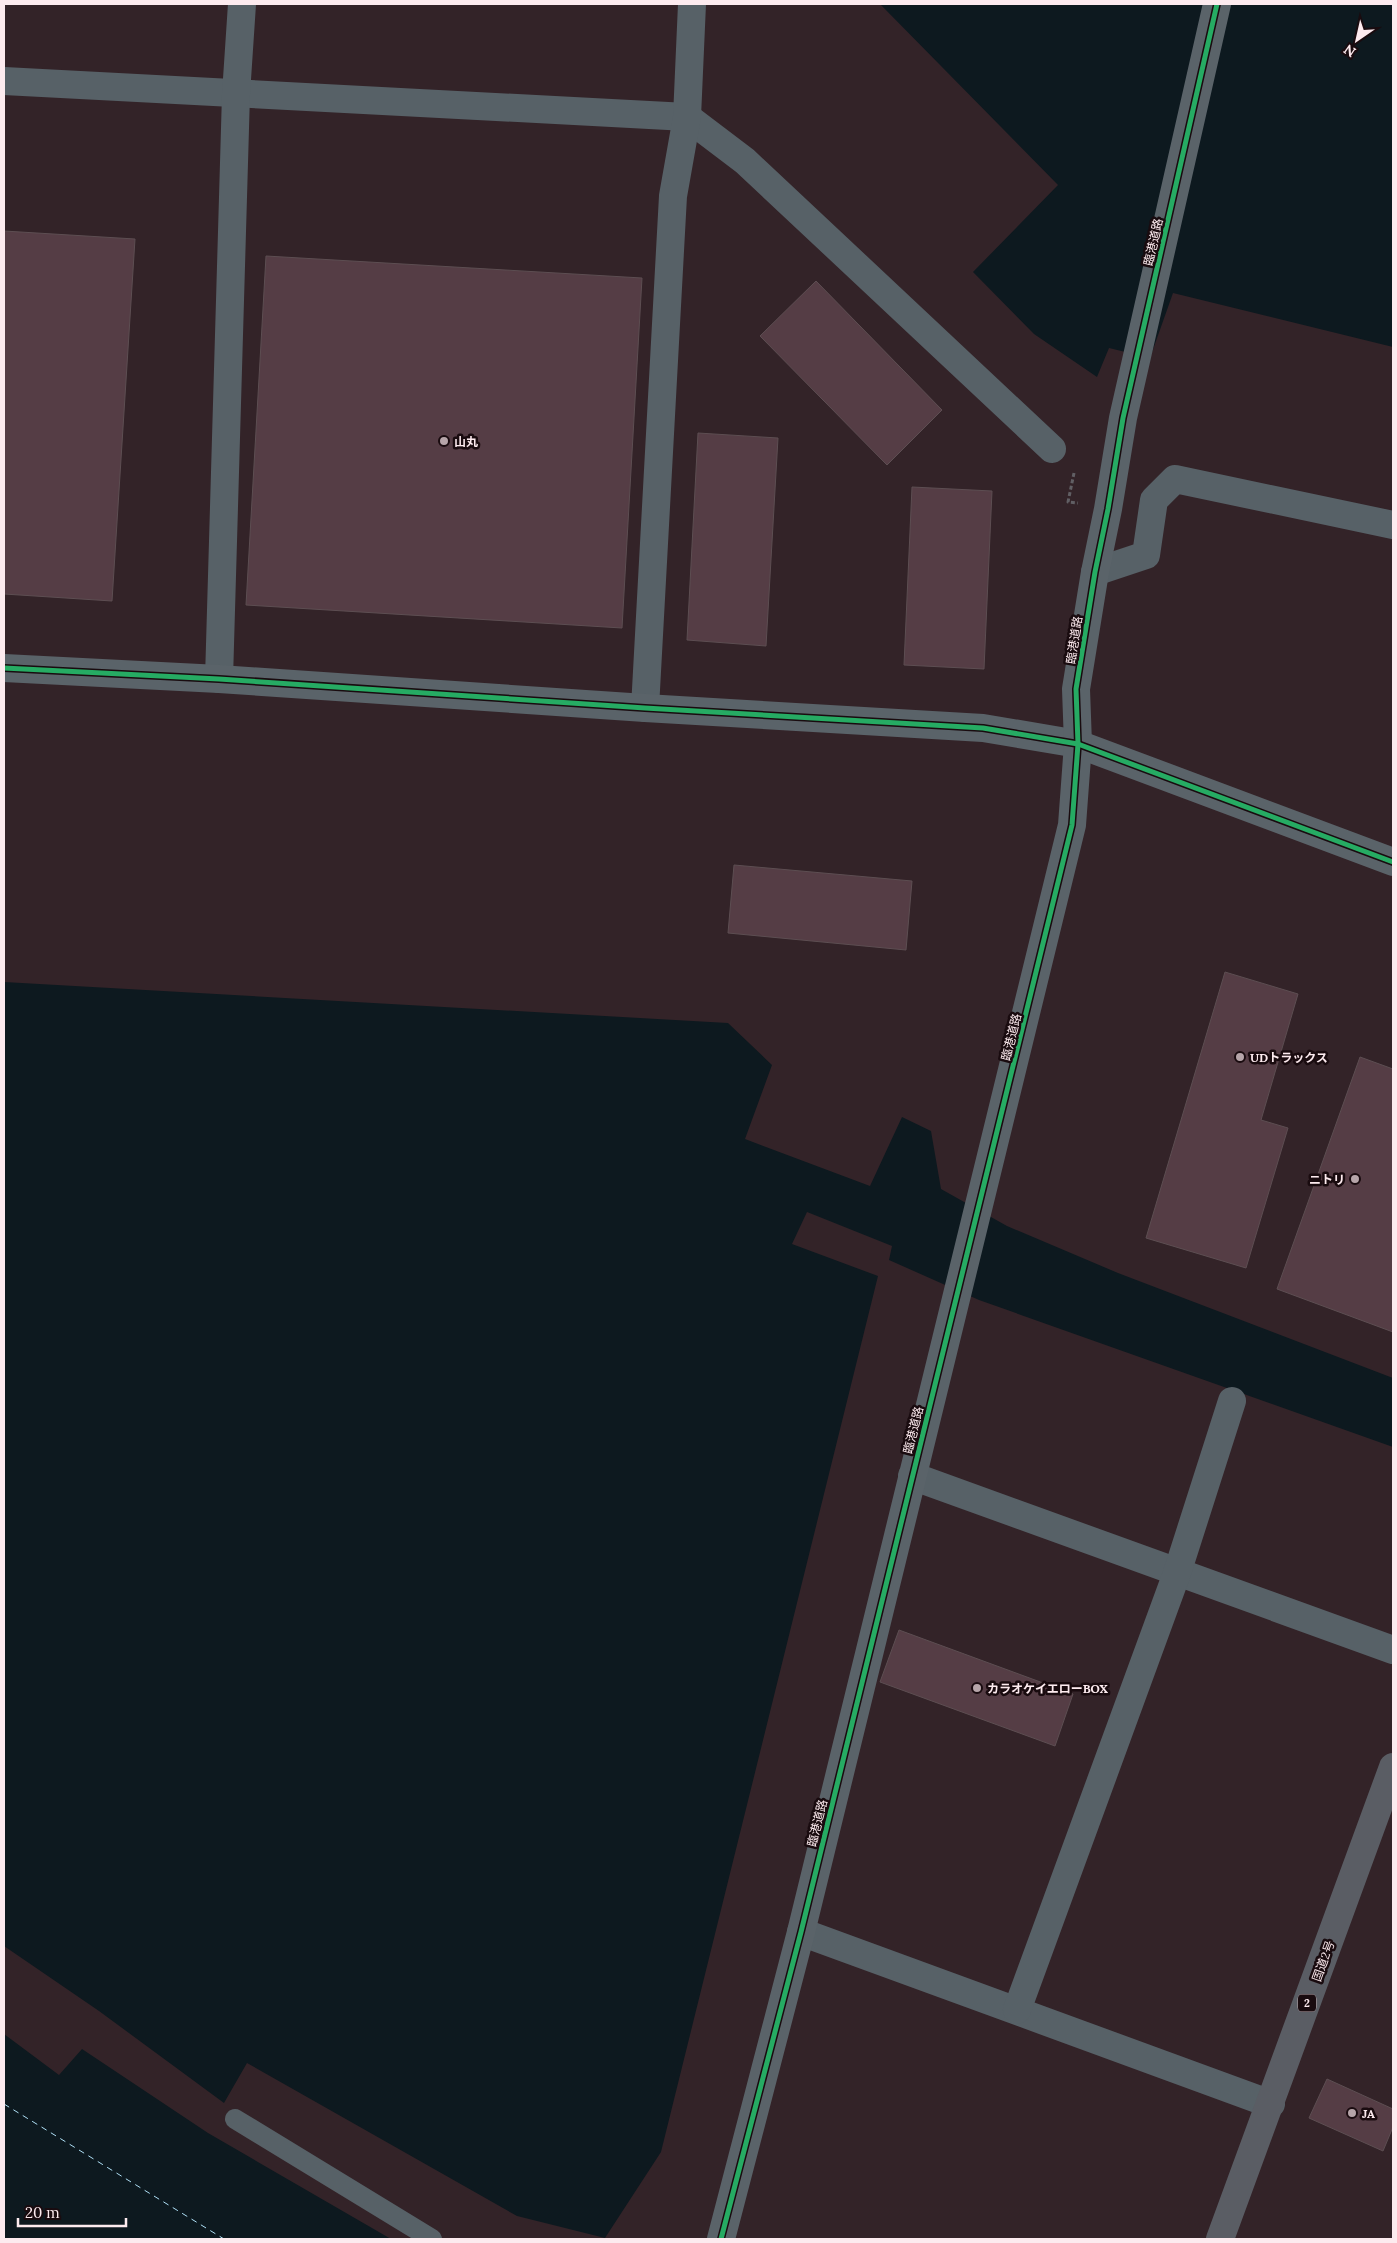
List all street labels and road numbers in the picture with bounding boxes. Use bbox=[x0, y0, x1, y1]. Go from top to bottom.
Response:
street label: 臨港道路 bbox=[1140, 217, 1166, 267]
street label: 臨港道路 bbox=[1063, 615, 1085, 665]
street label: 臨港道路 bbox=[998, 1012, 1024, 1062]
street label: 臨港道路 bbox=[900, 1405, 926, 1455]
street label: 臨港道路 bbox=[804, 1798, 830, 1848]
street label: 国道2号 bbox=[1309, 1938, 1337, 1984]
road number: 2 bbox=[1298, 1995, 1316, 2012]

